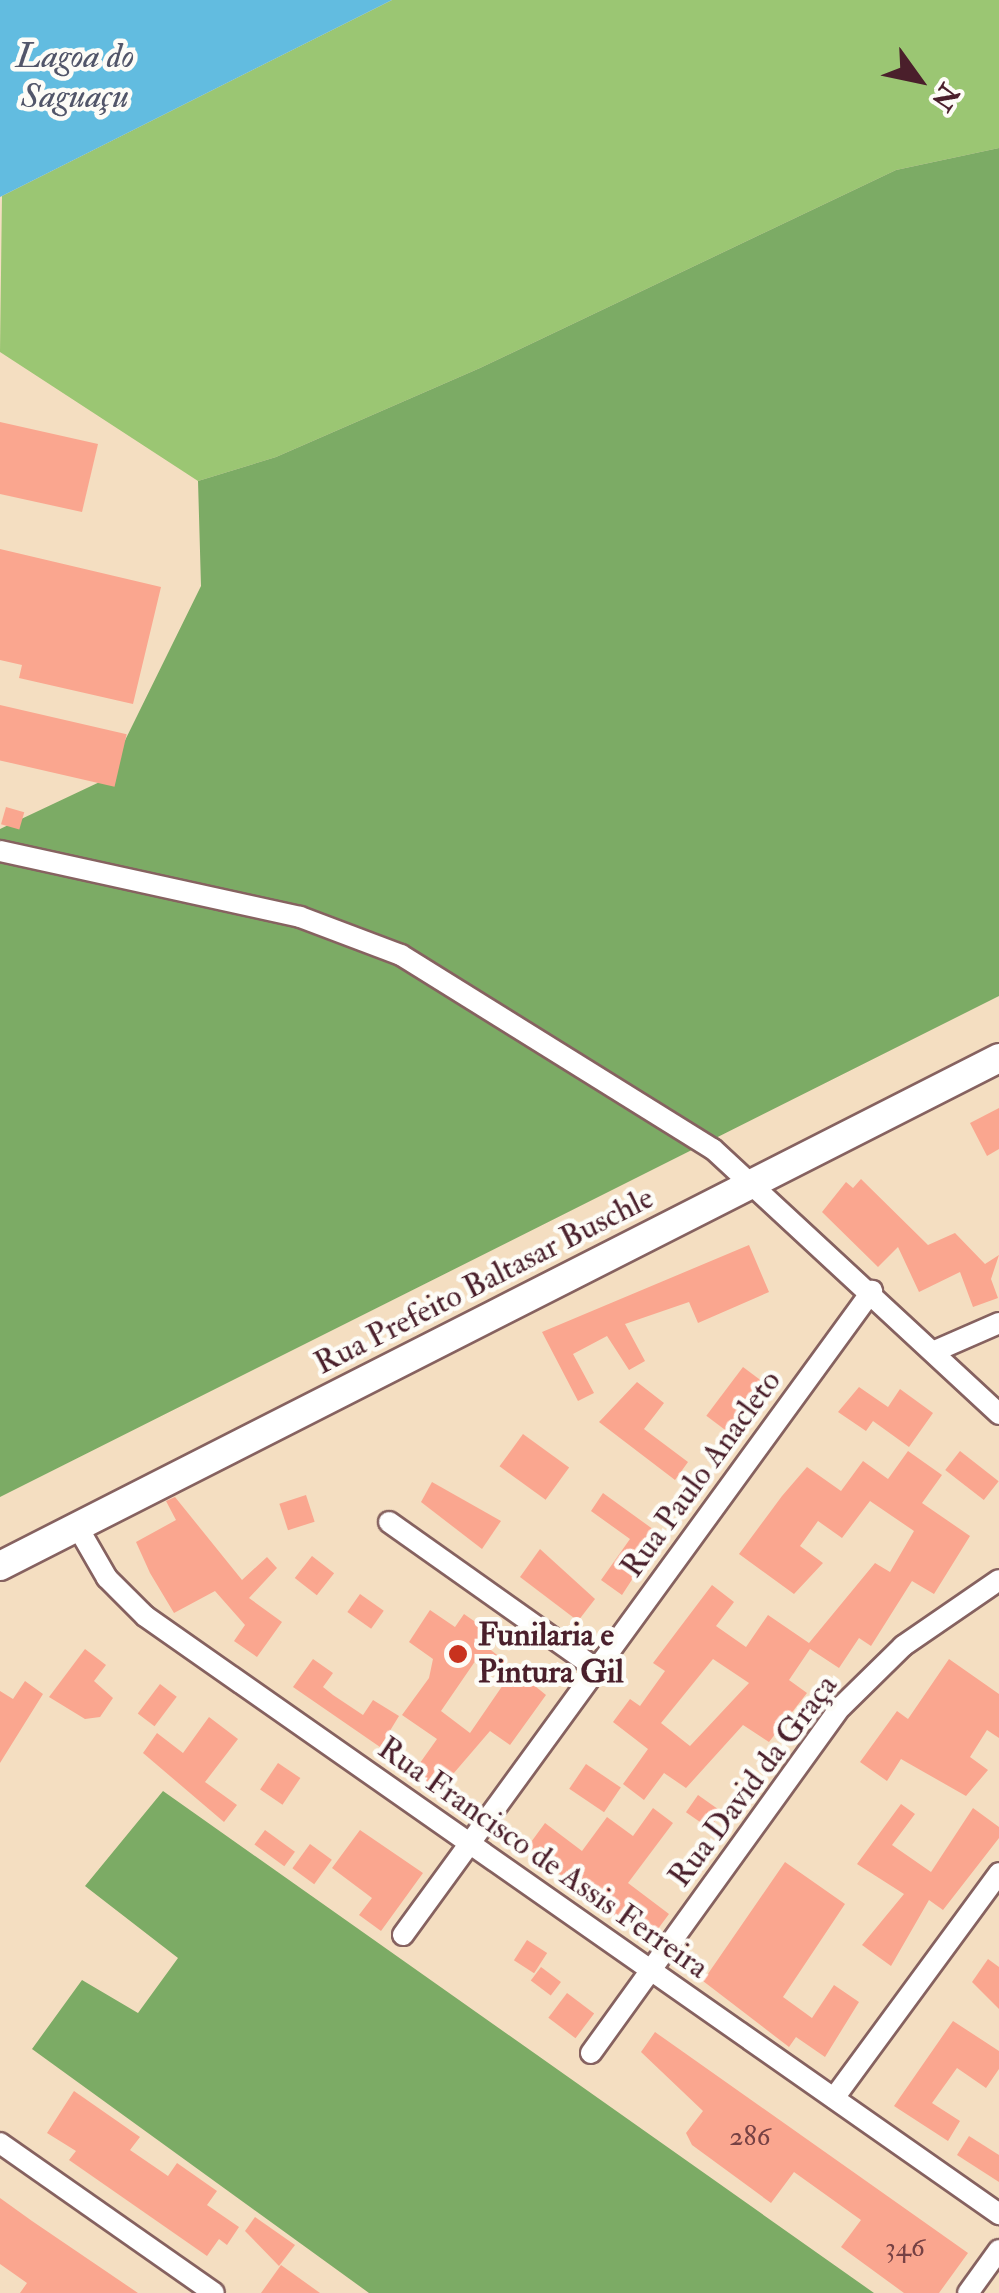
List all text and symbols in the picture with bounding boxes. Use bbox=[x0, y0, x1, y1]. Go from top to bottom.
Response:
north arrow bbox=[869, 30, 969, 130]
water label: Lagoa do Saguaçu bbox=[16, 35, 134, 117]
text: N bbox=[923, 77, 966, 117]
street label: Rua Prefeito Baltasar Buschle bbox=[308, 1179, 660, 1383]
street label: Rua Paulo Anacleto bbox=[613, 1363, 789, 1585]
place label: Funilaria e Pintura Gil bbox=[478, 1617, 624, 1692]
marker: Funilaria e Pintura Gil bbox=[447, 1643, 469, 1665]
street label: Rua David da Graça bbox=[661, 1667, 845, 1895]
street label: Rua Francisco de Assis Ferreira bbox=[370, 1729, 716, 1987]
house number: 286 bbox=[729, 2120, 771, 2154]
house number: 346 bbox=[885, 2231, 925, 2265]

